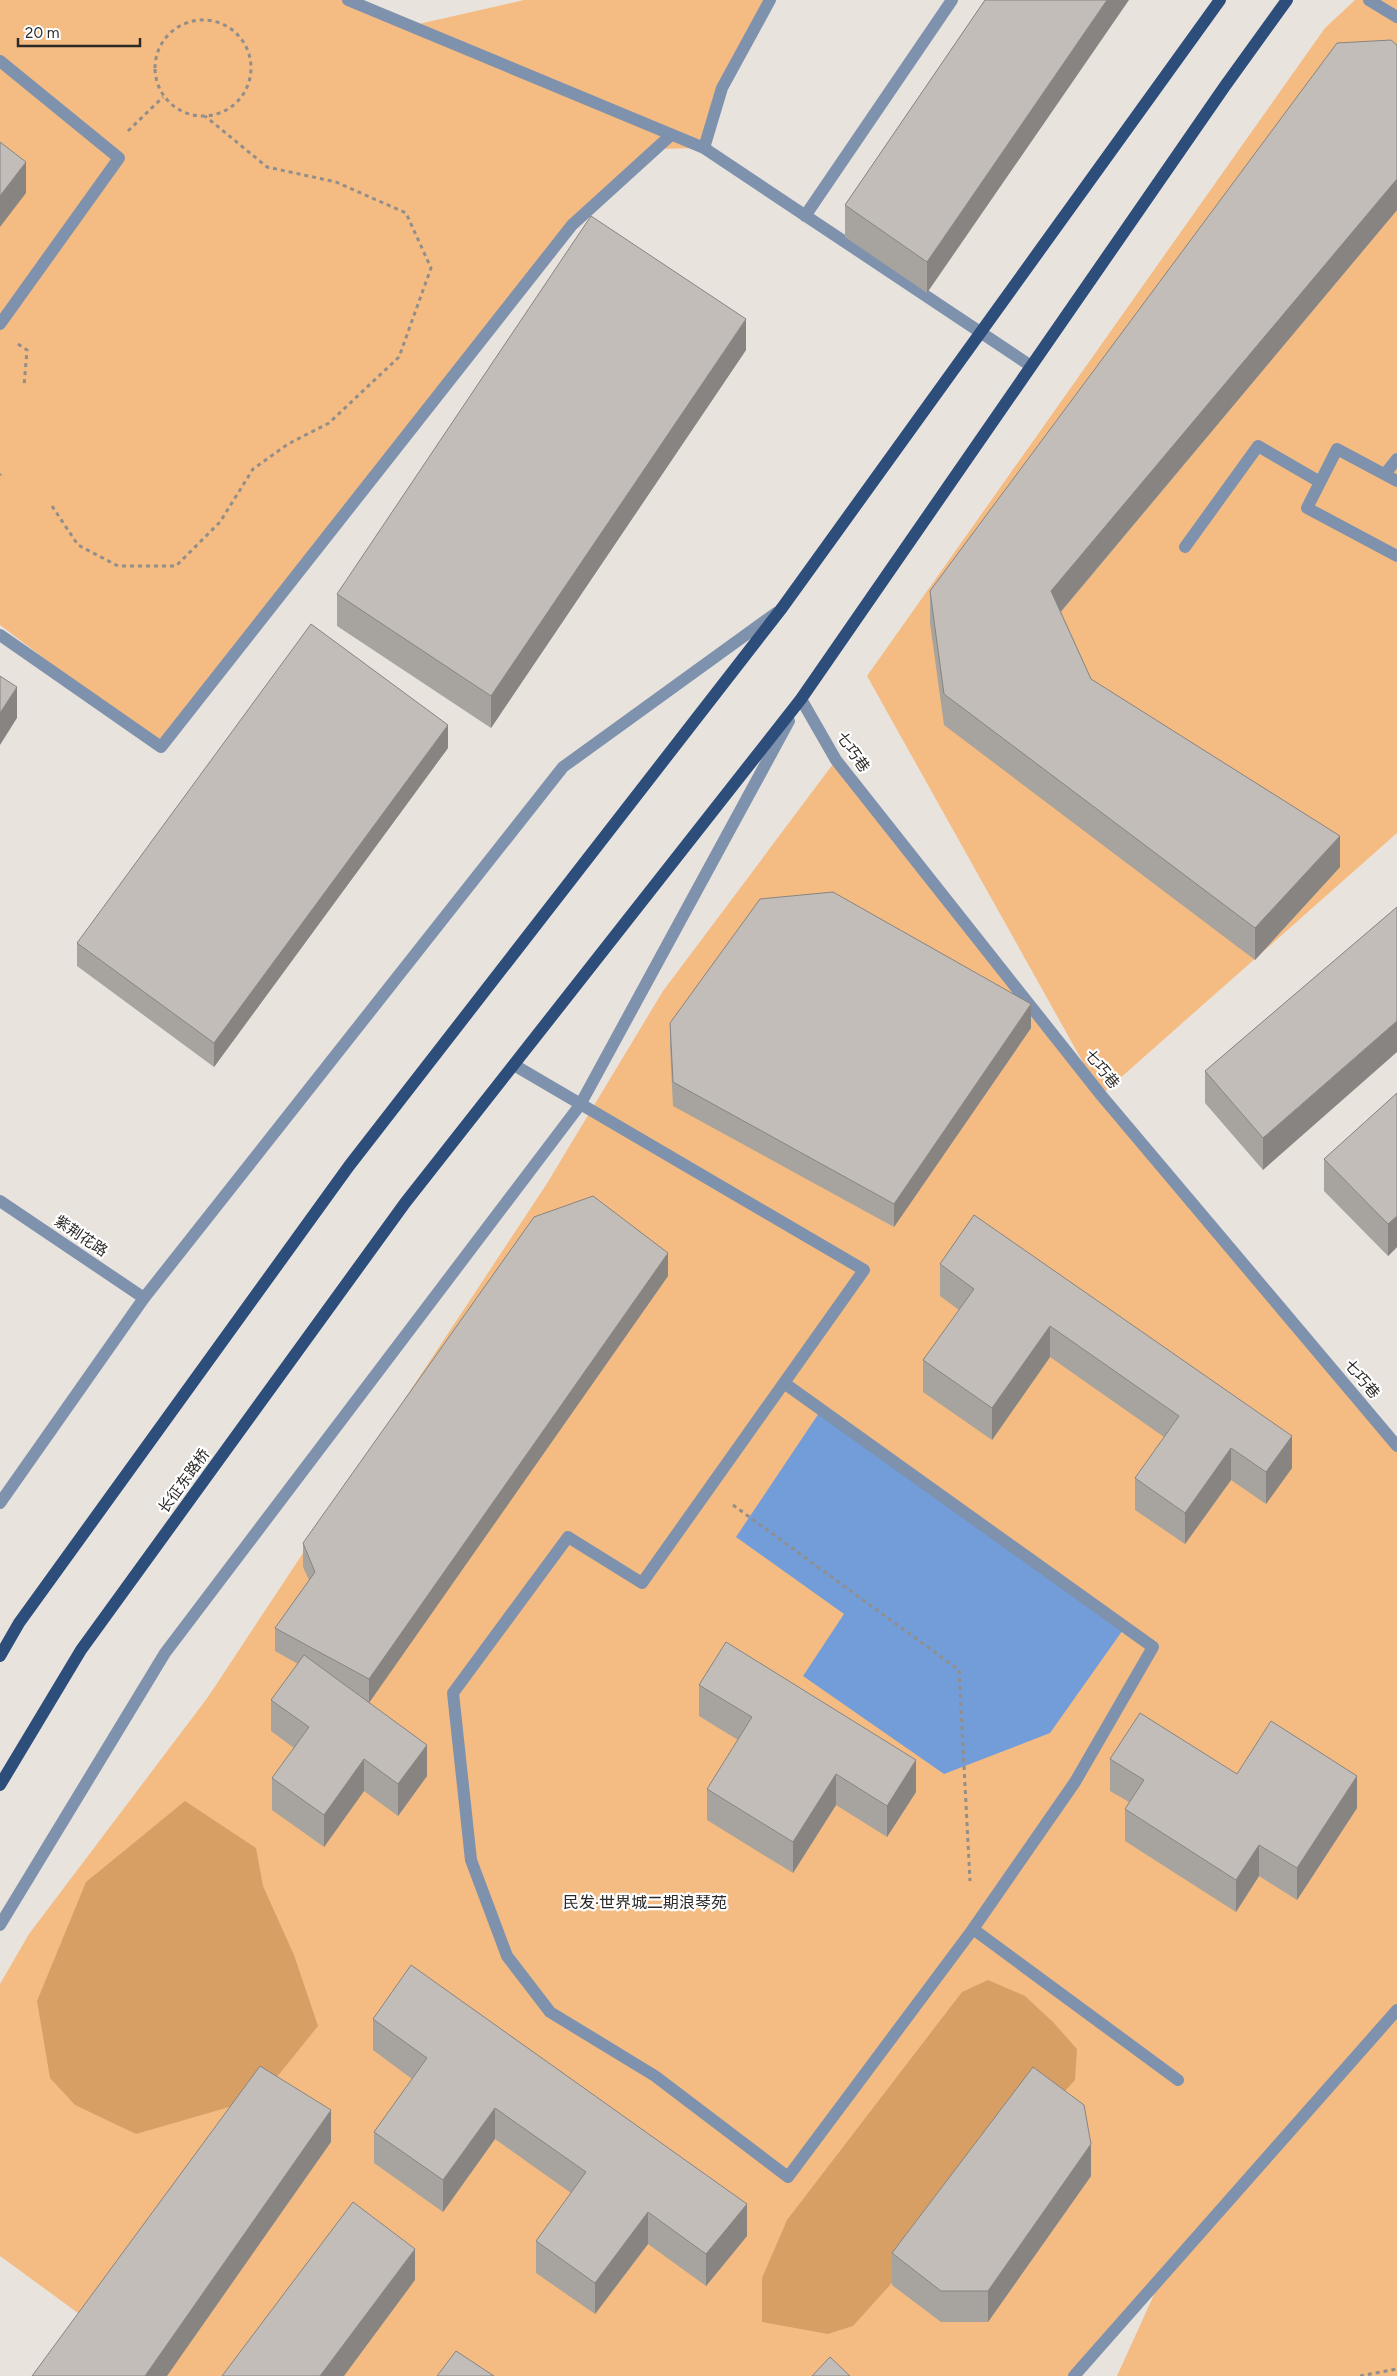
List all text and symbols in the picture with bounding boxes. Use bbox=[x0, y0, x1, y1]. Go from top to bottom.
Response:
scale bar bbox=[18, 15, 140, 47]
text: 20 m bbox=[25, 24, 59, 42]
street label: 七巧巷 bbox=[833, 728, 873, 776]
street label: 七巧巷 bbox=[1081, 1046, 1123, 1092]
street label: 紫荆花路 bbox=[51, 1212, 111, 1260]
street label: 七巧巷 bbox=[1341, 1356, 1383, 1402]
street label: 长征东路桥 bbox=[155, 1445, 213, 1517]
district label: 民发·世界城二期浪琴苑 bbox=[563, 1893, 727, 1912]

